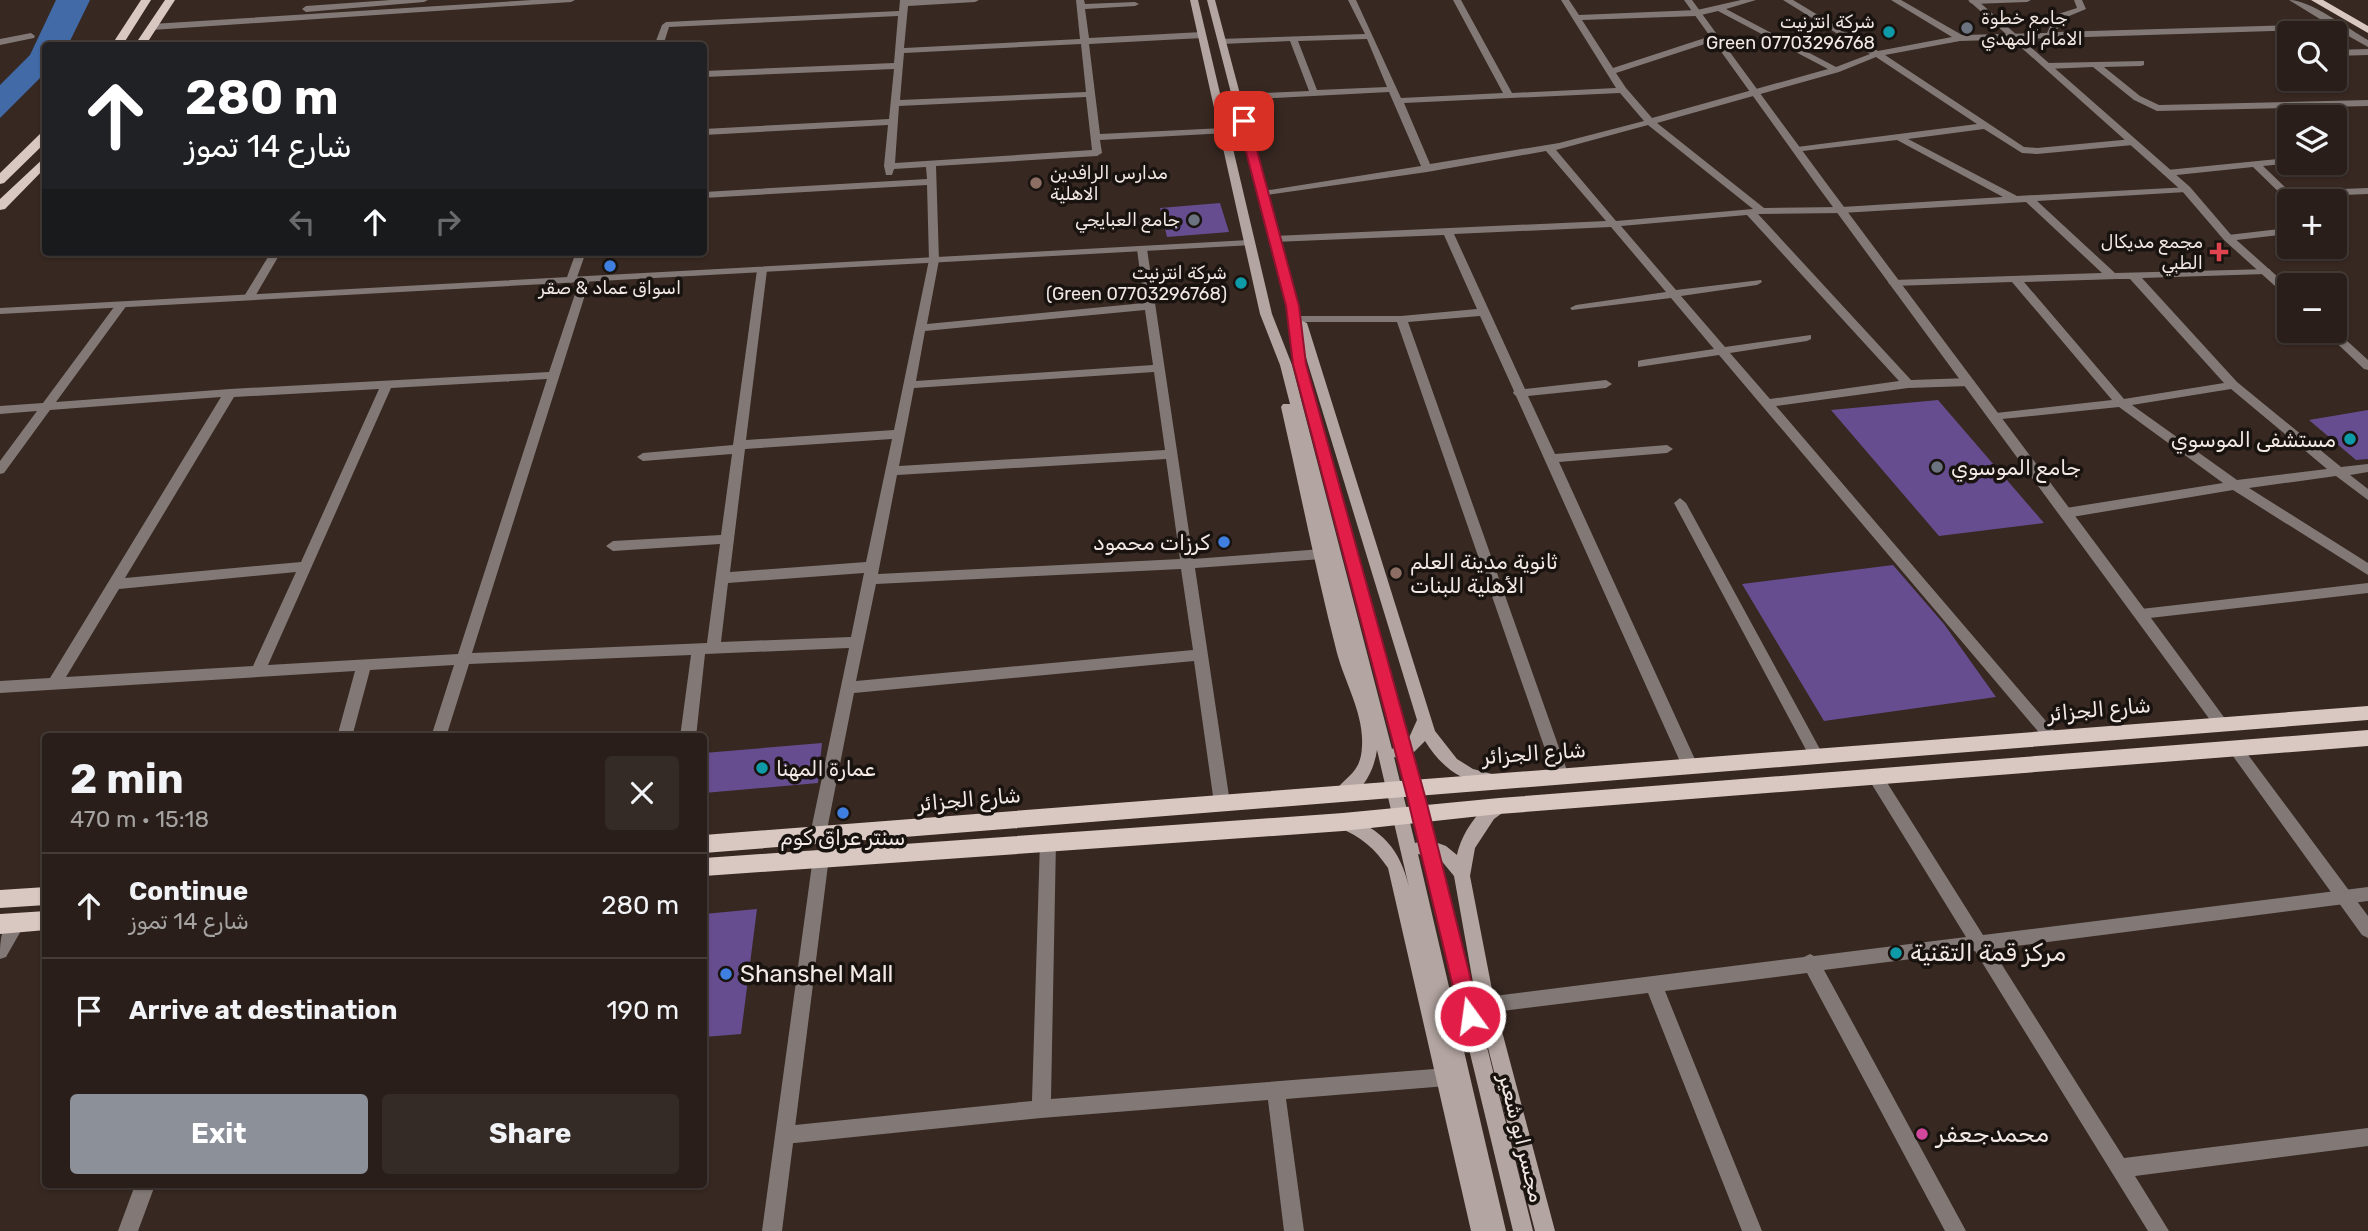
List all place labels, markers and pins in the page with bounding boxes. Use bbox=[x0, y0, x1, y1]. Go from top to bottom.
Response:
place label: جامع خطوة الامام المهدي bbox=[1981, 7, 2083, 51]
place label: شركة انترنيت Green 07703296768 bbox=[1706, 11, 1875, 54]
marker: جامع خطوة الامام المهدي bbox=[1959, 20, 1975, 36]
marker: شركة انترنيت Green 07703296768 bbox=[1881, 24, 1897, 40]
pin bbox=[1214, 91, 1274, 151]
place label: مدارس الرافدين اﻻهلية bbox=[1050, 162, 1168, 205]
marker: مدارس الرافدين اﻻهلية bbox=[1028, 175, 1044, 191]
place label: جامع العبايجي bbox=[1075, 209, 1180, 233]
marker: جامع العبايجي bbox=[1186, 212, 1202, 228]
place label: مجمع مديكال الطبي bbox=[2101, 231, 2203, 276]
marker: مجمع مديكال الطبي bbox=[2209, 242, 2229, 262]
marker: اسواق عماد & صقر bbox=[602, 258, 618, 274]
place label: شركة انترنيت (Green 07703296768) bbox=[1046, 262, 1227, 305]
marker: شركة انترنيت (Green 07703296768) bbox=[1233, 275, 1249, 291]
place label: اسواق عماد & صقر bbox=[538, 277, 681, 299]
place label: مستشفى الموسوي bbox=[2171, 427, 2336, 454]
marker: مستشفى الموسوي bbox=[2342, 431, 2358, 447]
place label: جامع الموسوي bbox=[1951, 455, 2081, 483]
marker: جامع الموسوي bbox=[1929, 459, 1945, 475]
place label: كرزات محمود bbox=[1093, 530, 1211, 555]
marker: كرزات محمود bbox=[1216, 534, 1232, 550]
place label: ثانوية مدينة العلم الأهلية للبنات bbox=[1410, 549, 1558, 598]
marker: ثانوية مدينة العلم الأهلية للبنات bbox=[1388, 565, 1404, 581]
place label: عمارة المهنا bbox=[776, 756, 876, 781]
marker: عمارة المهنا bbox=[754, 760, 770, 776]
marker: سنتر عراق كوم bbox=[835, 805, 851, 821]
place label: سنتر عراق كوم bbox=[781, 825, 905, 851]
place label: مركز قمة التقنية bbox=[1910, 939, 2066, 967]
marker: مركز قمة التقنية bbox=[1888, 945, 1904, 961]
place label: Shanshel Mall bbox=[740, 960, 893, 988]
marker: Shanshel Mall bbox=[718, 966, 734, 982]
place label: محمدجعفر bbox=[1934, 1120, 2049, 1148]
marker: محمدجعفر bbox=[1914, 1126, 1930, 1142]

